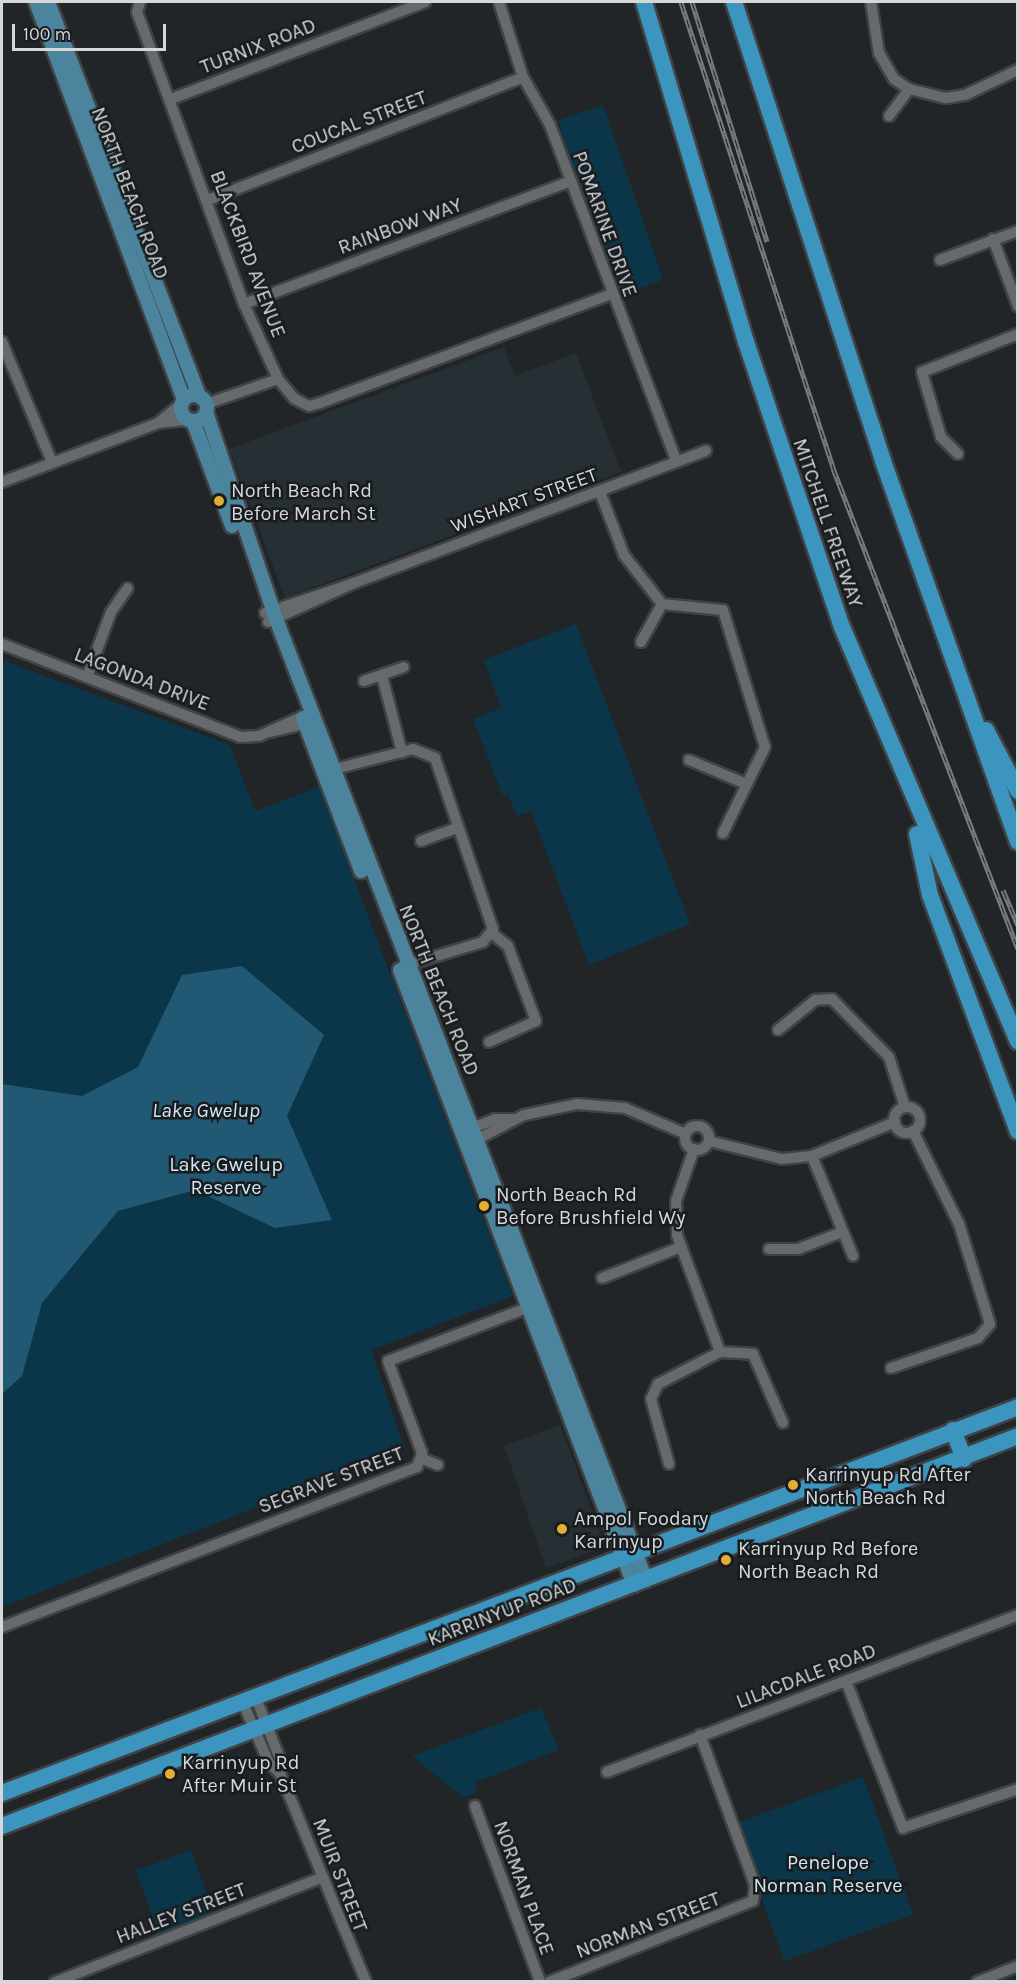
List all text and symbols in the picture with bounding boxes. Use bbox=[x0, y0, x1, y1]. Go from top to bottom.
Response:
scale bar bbox=[15, 12, 170, 50]
street label: TURNIX ROAD bbox=[197, 13, 319, 79]
text: 100 m bbox=[23, 23, 71, 45]
street label: COUCAL STREET bbox=[288, 85, 430, 159]
street label: NORTH BEACH ROAD bbox=[86, 104, 174, 282]
street label: POMARINE DRIVE bbox=[567, 148, 643, 300]
street label: BLACKBIRD AVENUE bbox=[205, 167, 291, 341]
street label: RAINBOW WAY bbox=[335, 192, 465, 260]
street label: MITCHELL FREEWAY bbox=[788, 435, 868, 611]
street label: WISHART STREET bbox=[447, 462, 601, 538]
place label: North Beach Rd Before March St bbox=[231, 478, 376, 525]
marker: North Beach Rd Before March St bbox=[212, 494, 226, 508]
street label: LAGONDA DRIVE bbox=[71, 642, 213, 716]
street label: NORTH BEACH ROAD bbox=[394, 901, 484, 1079]
water label: Lake Gwelup bbox=[152, 1097, 260, 1123]
park label: Lake Gwelup Reserve bbox=[169, 1153, 283, 1200]
place label: North Beach Rd Before Brushfield Wy bbox=[496, 1182, 686, 1229]
marker: North Beach Rd Before Brushfield Wy bbox=[477, 1199, 491, 1213]
street label: SEGRAVE STREET bbox=[255, 1441, 407, 1519]
place label: Karrinyup Rd After North Beach Rd bbox=[805, 1462, 970, 1509]
marker: Karrinyup Rd After North Beach Rd bbox=[786, 1478, 800, 1492]
place label: Ampol Foodary Karrinyup bbox=[574, 1506, 708, 1553]
marker: Ampol Foodary Karrinyup bbox=[555, 1522, 569, 1536]
place label: Karrinyup Rd Before North Beach Rd bbox=[738, 1536, 918, 1583]
marker: Karrinyup Rd Before North Beach Rd bbox=[719, 1553, 733, 1567]
street label: KARRINYUP ROAD bbox=[424, 1573, 580, 1651]
street label: LILACDALE ROAD bbox=[733, 1638, 879, 1714]
place label: Karrinyup Rd After Muir St bbox=[182, 1750, 300, 1797]
marker: Karrinyup Rd After Muir St bbox=[163, 1767, 177, 1781]
street label: MUIR STREET bbox=[307, 1815, 373, 1935]
street label: NORMAN PLACE bbox=[489, 1818, 559, 1958]
park label: Penelope Norman Reserve bbox=[753, 1851, 903, 1898]
street label: HALLEY STREET bbox=[113, 1877, 249, 1949]
street label: NORMAN STREET bbox=[572, 1886, 724, 1964]

